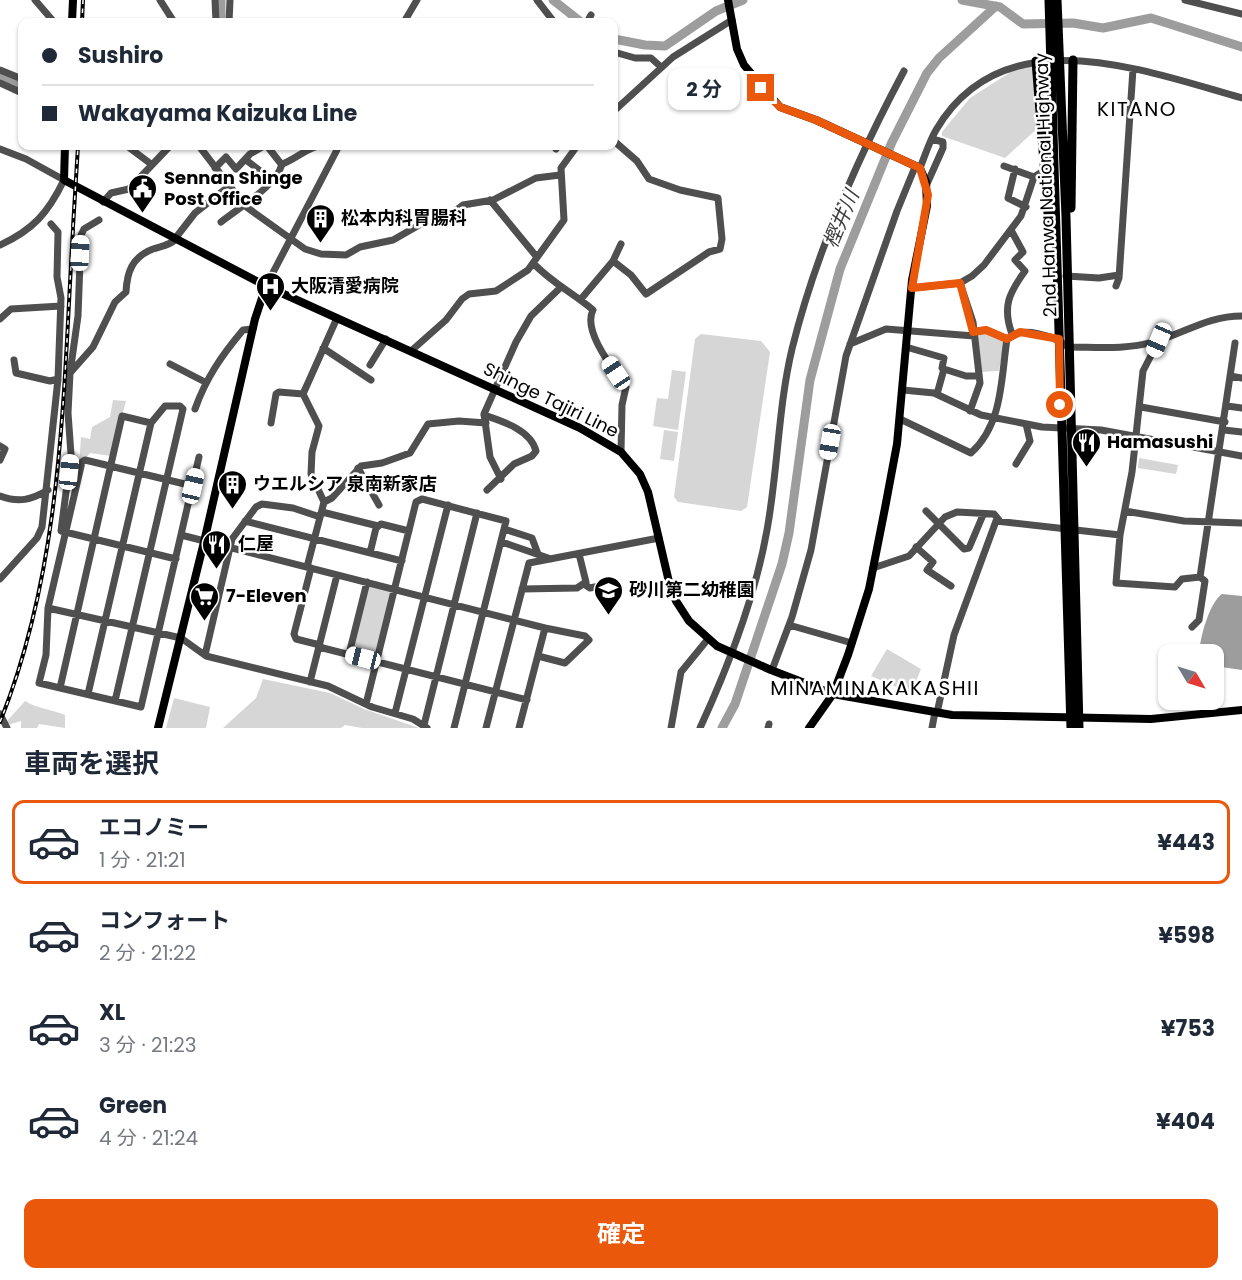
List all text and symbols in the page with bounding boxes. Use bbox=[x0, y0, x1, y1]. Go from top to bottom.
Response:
text: Sushiro bbox=[78, 40, 163, 71]
street label: 2nd Hanwa National Highway bbox=[1028, 52, 1063, 318]
callout: 2 分 bbox=[668, 67, 740, 109]
route end bbox=[747, 74, 774, 101]
text: 2 分 bbox=[686, 75, 722, 103]
district label: KITANO bbox=[1097, 95, 1177, 123]
text: Wakayama Kaizuka Line bbox=[78, 98, 357, 129]
place label: Sennan Shinge Post Office bbox=[164, 165, 303, 211]
public building icon: Sennan Shinge Post Office bbox=[127, 172, 159, 214]
water label: 樫井川 bbox=[816, 184, 866, 252]
building icon: 松本内科胃腸科 bbox=[304, 202, 336, 244]
place label: 松本内科胃腸科 bbox=[341, 205, 467, 230]
car bbox=[70, 235, 90, 271]
hospital icon: 大阪清愛病院 bbox=[254, 270, 286, 312]
place label: 大阪清愛病院 bbox=[291, 273, 399, 298]
car bbox=[1144, 320, 1174, 360]
car bbox=[598, 353, 634, 393]
street label: Shinge Tajiri Line bbox=[479, 356, 623, 443]
route start bbox=[1046, 391, 1073, 418]
car bbox=[818, 423, 842, 461]
restaurant icon: Hamasushi bbox=[1070, 426, 1102, 468]
place label: Hamasushi bbox=[1107, 429, 1213, 454]
car bbox=[58, 453, 80, 491]
car bbox=[180, 466, 206, 506]
building icon: ウエルシア 泉南新家店 bbox=[216, 468, 248, 510]
place label: ウエルシア 泉南新家店 bbox=[253, 471, 437, 496]
restaurant icon: 仁屋 bbox=[201, 528, 233, 570]
place label: 仁屋 bbox=[238, 531, 274, 556]
school or university icon: 砂川第二幼稚園 bbox=[592, 574, 624, 616]
place label: 砂川第二幼稚園 bbox=[629, 577, 755, 602]
supermarket icon: 7-Eleven bbox=[189, 580, 221, 622]
place label: 7-Eleven bbox=[226, 583, 307, 608]
north arrow bbox=[1158, 644, 1224, 710]
map controls bbox=[1158, 644, 1224, 710]
car bbox=[343, 645, 383, 671]
district label: MINAMINAKAKASHII bbox=[770, 674, 980, 702]
text: 車両を選択 bbox=[24, 745, 159, 782]
text: エコノミー bbox=[99, 812, 209, 843]
icon: car bbox=[27, 815, 81, 869]
text: ¥443 bbox=[1157, 827, 1215, 858]
text: 1 分 · 21:21 bbox=[99, 846, 186, 874]
text: コンフォート bbox=[99, 905, 230, 936]
icon: car bbox=[27, 908, 81, 962]
text: ¥598 bbox=[1158, 920, 1215, 951]
text: 2 分 · 21:22 bbox=[99, 939, 196, 967]
text: XL bbox=[99, 997, 125, 1028]
icon: car bbox=[27, 1001, 81, 1055]
text: ¥753 bbox=[1161, 1013, 1215, 1044]
text: 3 分 · 21:23 bbox=[99, 1031, 196, 1059]
text: Green bbox=[99, 1090, 167, 1121]
icon: car bbox=[27, 1094, 81, 1148]
text: ¥404 bbox=[1156, 1106, 1215, 1137]
text: 4 分 · 21:24 bbox=[99, 1124, 198, 1152]
button: 確定 bbox=[24, 1199, 1218, 1268]

